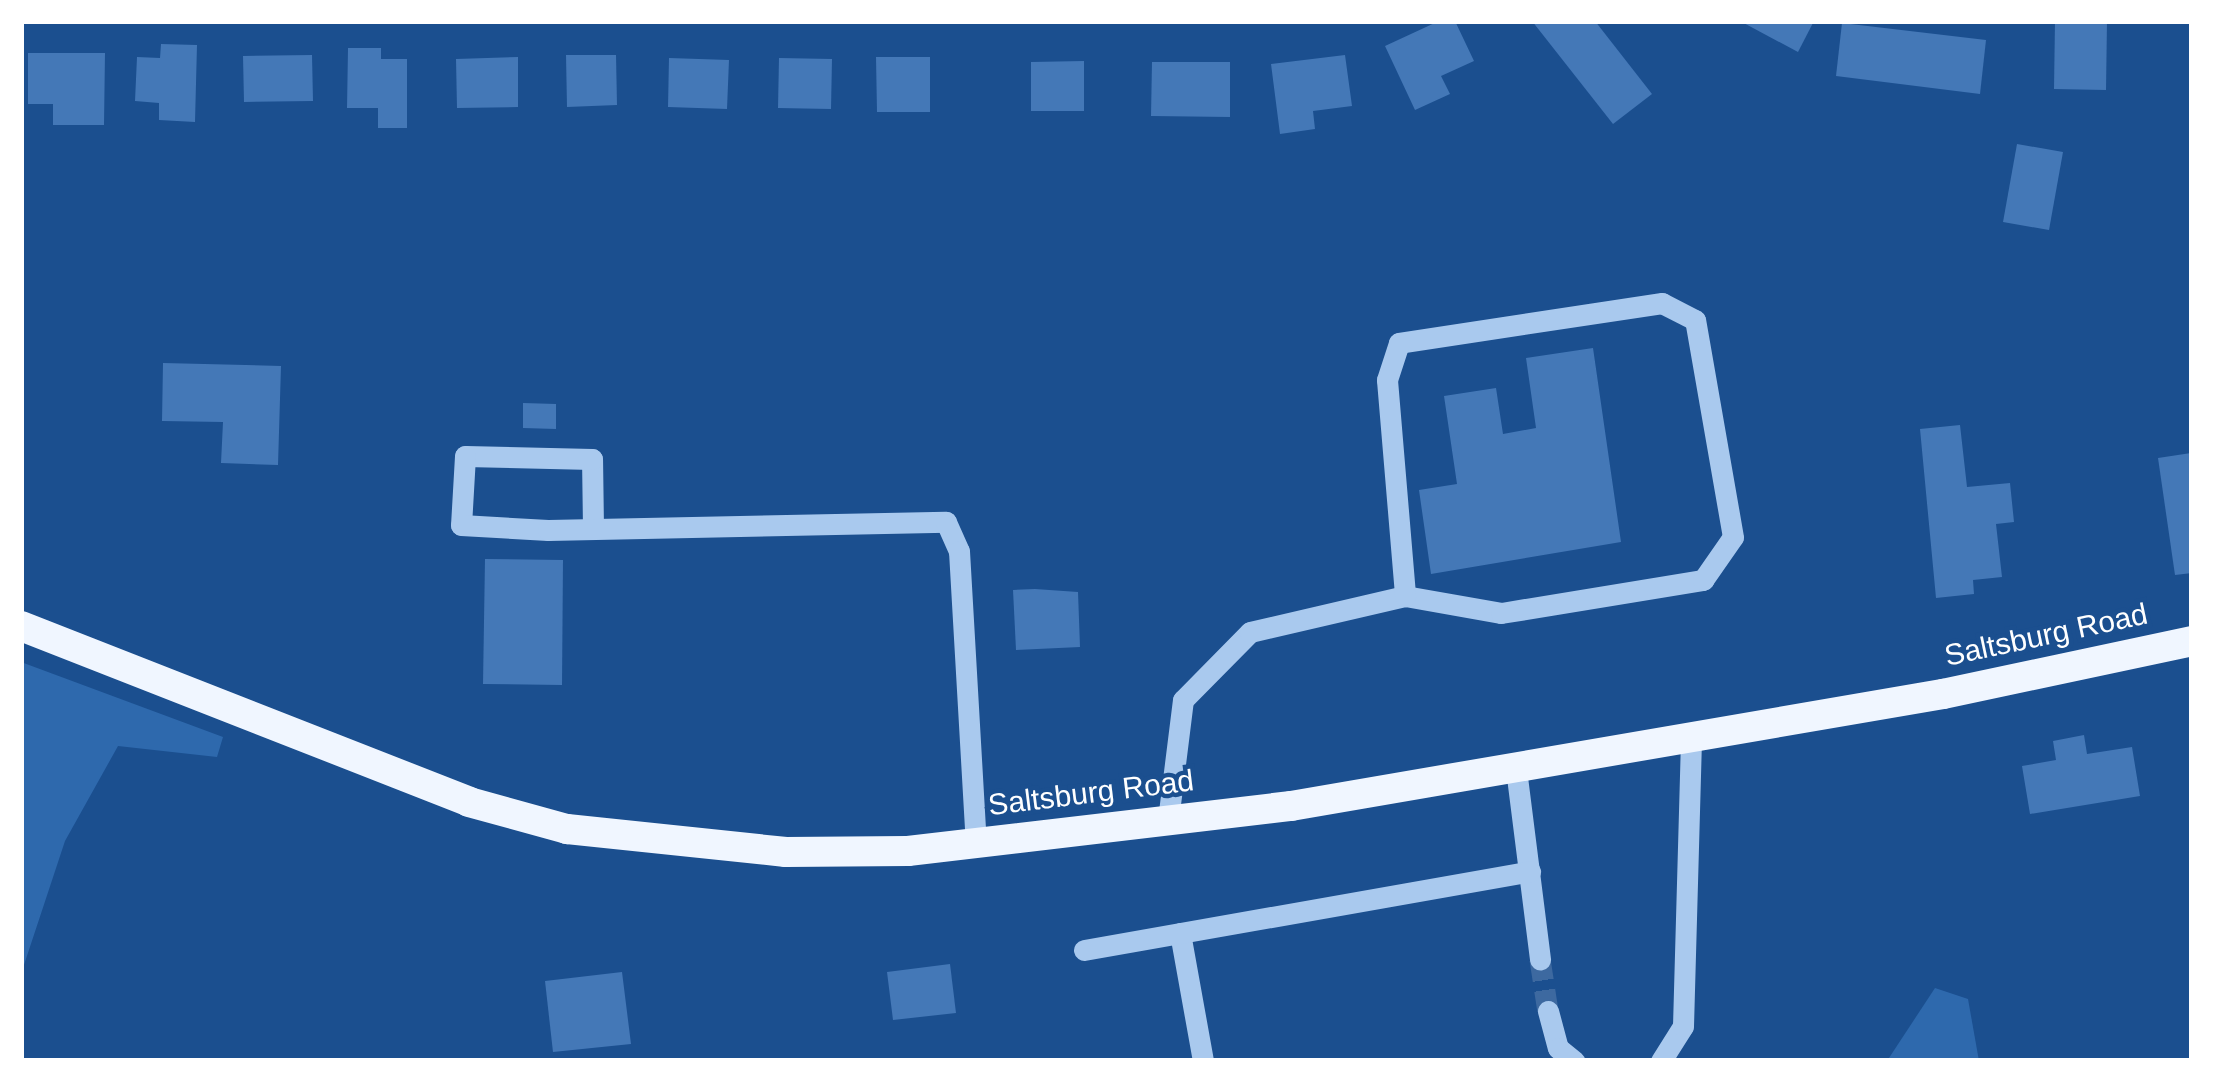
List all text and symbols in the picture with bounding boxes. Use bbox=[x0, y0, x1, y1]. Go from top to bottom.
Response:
street label: Saltsburg Road bbox=[1941, 596, 2151, 674]
street label: Saltsburg Road bbox=[986, 763, 1196, 823]

